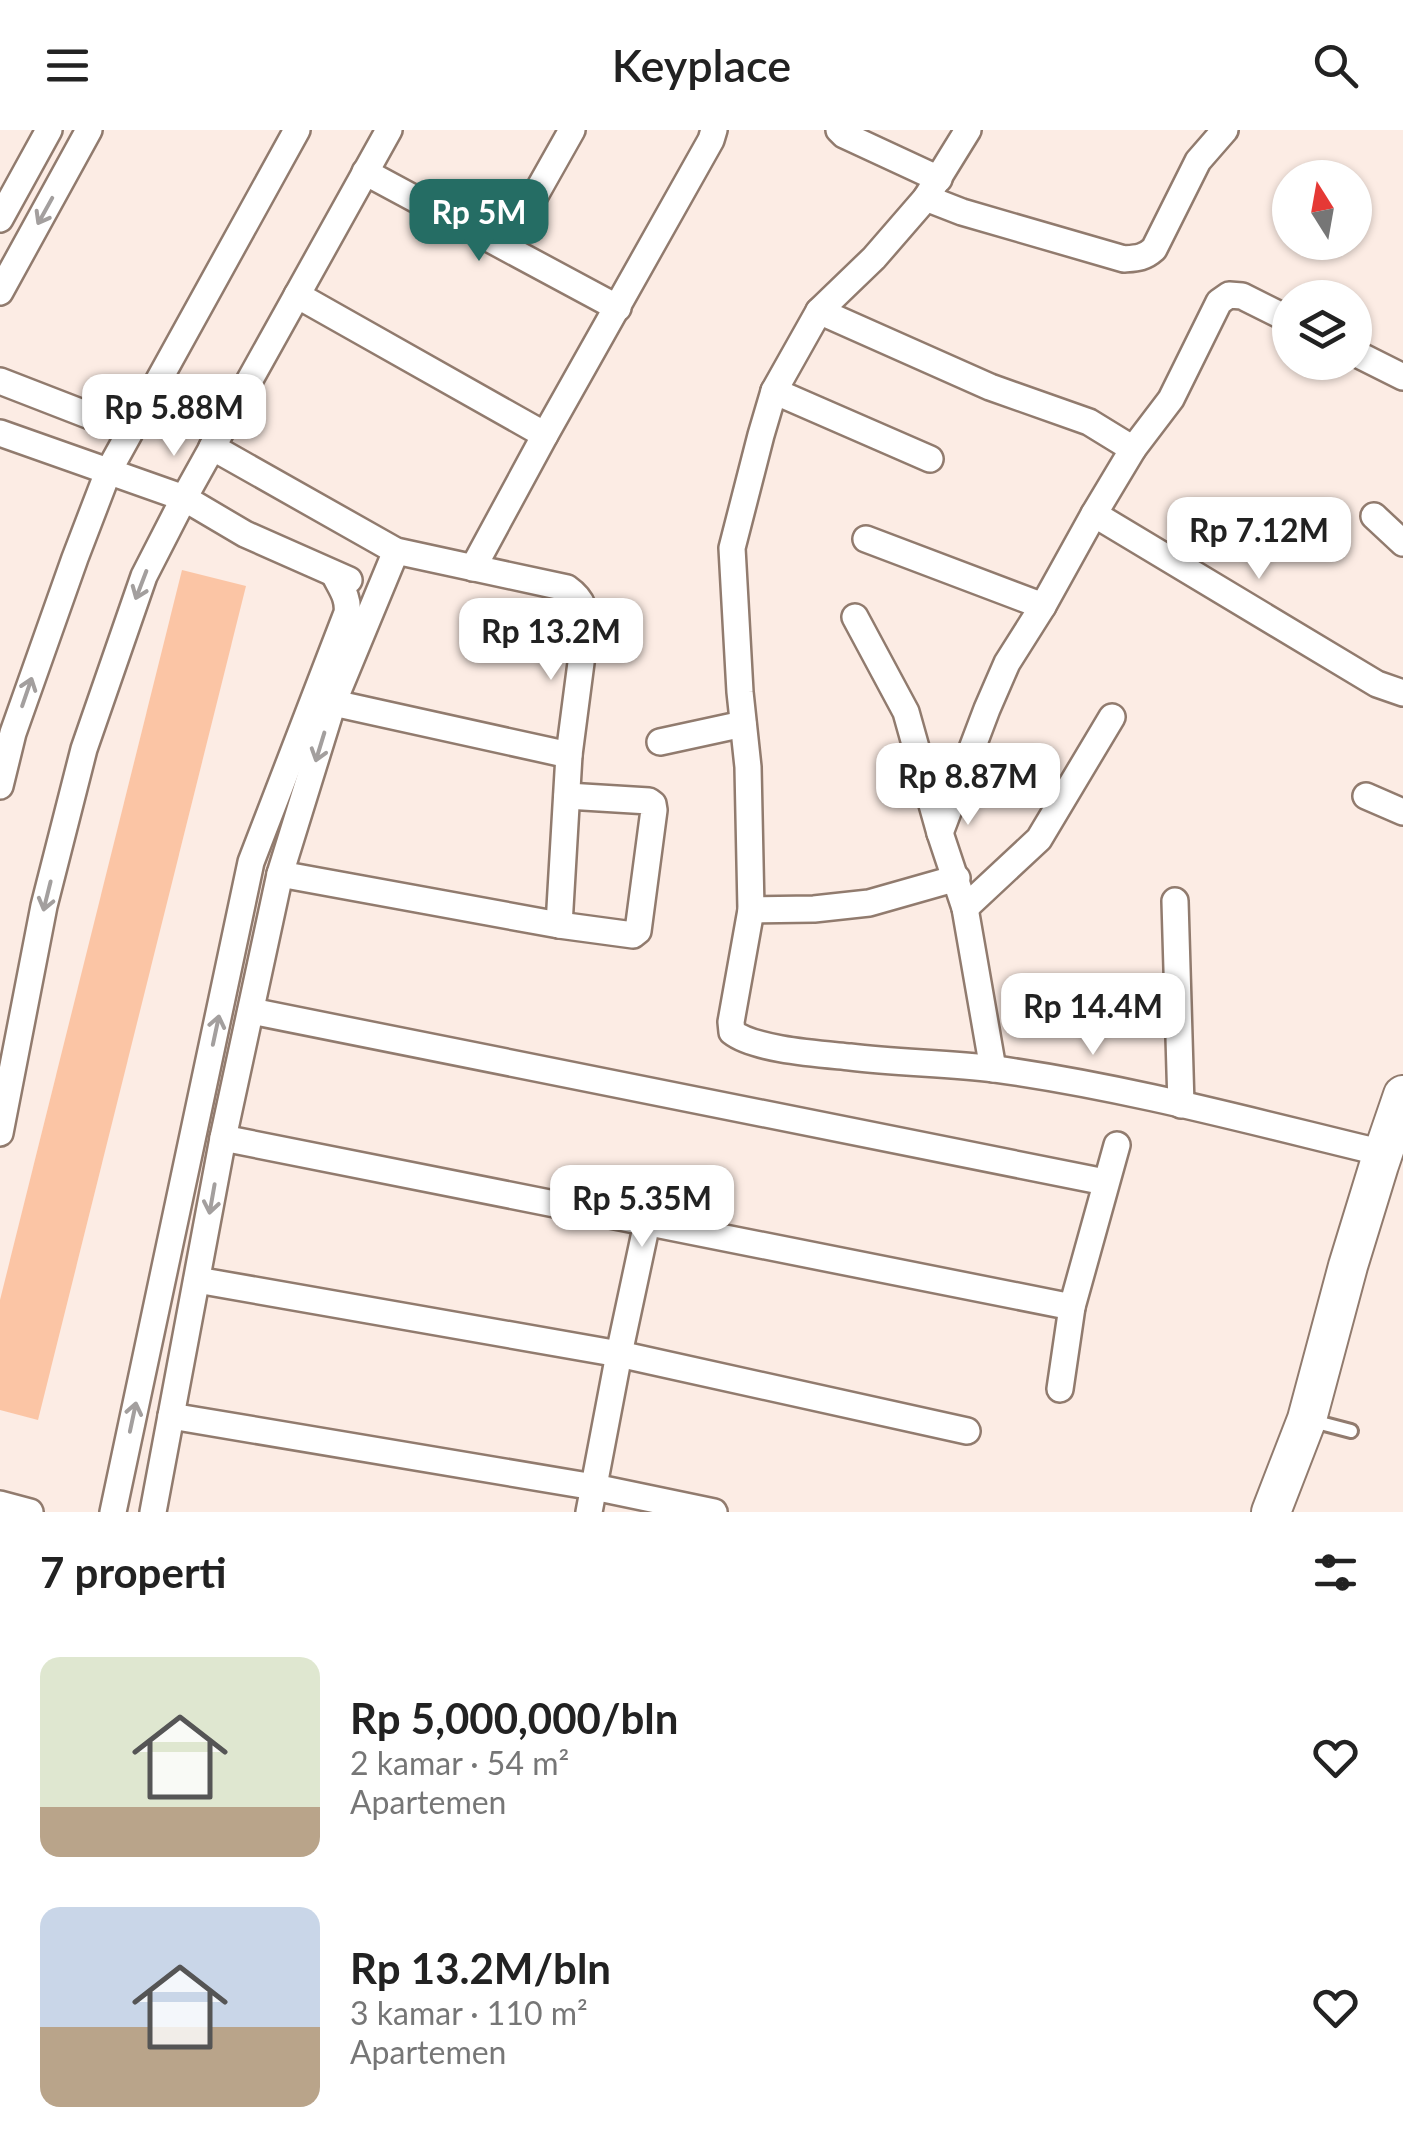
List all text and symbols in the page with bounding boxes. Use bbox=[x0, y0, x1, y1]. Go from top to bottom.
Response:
icon: menu bbox=[40, 38, 95, 93]
text: Keyplace bbox=[612, 38, 791, 92]
icon: search bbox=[1308, 38, 1363, 93]
north arrow bbox=[1272, 160, 1372, 260]
map controls bbox=[1272, 160, 1372, 380]
pin: Rp 5M bbox=[409, 179, 549, 264]
text: Rp 5M bbox=[431, 192, 527, 231]
one-way arrow bbox=[34, 196, 54, 225]
button: layers bbox=[1272, 280, 1372, 380]
pin: Rp 5.88M bbox=[71, 374, 277, 459]
text: Rp 5.88M bbox=[104, 387, 244, 426]
pin: Rp 7.12M bbox=[1156, 497, 1362, 582]
text: Rp 7.12M bbox=[1189, 510, 1329, 549]
one-way arrow bbox=[131, 569, 149, 600]
pin: Rp 13.2M bbox=[448, 598, 654, 683]
text: Rp 13.2M bbox=[481, 611, 621, 650]
one-way arrow bbox=[20, 677, 38, 709]
one-way arrow bbox=[309, 730, 327, 762]
pin: Rp 8.87M bbox=[865, 743, 1071, 828]
text: Rp 8.87M bbox=[898, 756, 1038, 795]
one-way arrow bbox=[37, 879, 55, 911]
pin: Rp 14.4M bbox=[990, 973, 1196, 1058]
text: Rp 14.4M bbox=[1023, 986, 1163, 1025]
one-way arrow bbox=[207, 1015, 226, 1047]
pin: Rp 5.35M bbox=[539, 1165, 745, 1250]
text: Rp 5.35M bbox=[572, 1178, 712, 1217]
one-way arrow bbox=[202, 1182, 221, 1214]
one-way arrow bbox=[125, 1402, 143, 1434]
icon: filters bbox=[1308, 1545, 1363, 1600]
text: 7 properti bbox=[40, 1547, 227, 1597]
text: Rp 5,000,000/bln bbox=[350, 1693, 678, 1743]
icon: home bbox=[120, 1697, 240, 1817]
icon: heart bbox=[1308, 1730, 1363, 1785]
text: 2 kamar · 54 m² bbox=[350, 1743, 569, 1782]
text: Apartemen bbox=[350, 1782, 506, 1821]
text: Rp 13.2M/bln bbox=[350, 1943, 611, 1993]
icon: home bbox=[120, 1947, 240, 2067]
icon: heart bbox=[1308, 1980, 1363, 2035]
text: 3 kamar · 110 m² bbox=[350, 1993, 588, 2032]
text: Apartemen bbox=[350, 2032, 506, 2071]

